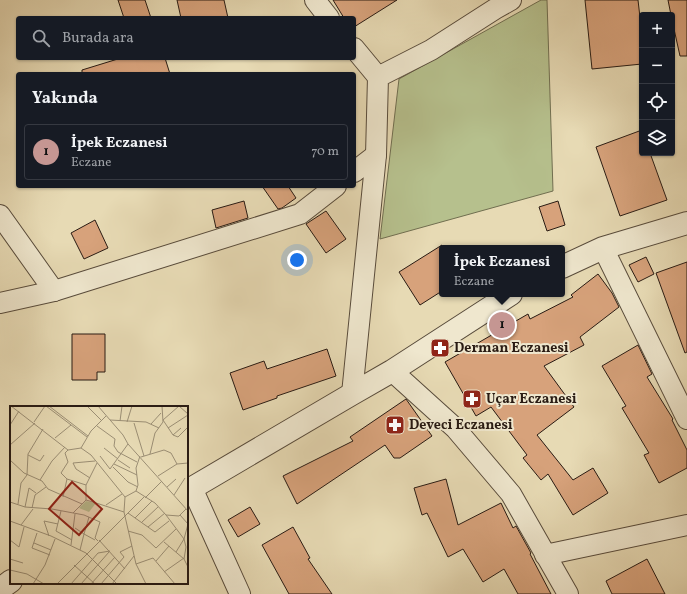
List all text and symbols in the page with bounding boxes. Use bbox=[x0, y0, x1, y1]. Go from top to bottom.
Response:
map controls bbox=[639, 12, 675, 156]
button: + bbox=[639, 12, 675, 48]
search box bbox=[16, 16, 356, 60]
icon: search bbox=[30, 27, 52, 49]
text: Burada ara bbox=[62, 28, 134, 49]
button: − bbox=[639, 48, 675, 84]
button: locate bbox=[639, 84, 675, 120]
text: Yakında bbox=[32, 87, 98, 110]
button: layers bbox=[639, 120, 675, 156]
text: İpek Eczanesi bbox=[71, 133, 168, 154]
text: 1 bbox=[43, 143, 49, 161]
text: 70 m bbox=[311, 143, 339, 161]
text: Eczane bbox=[71, 154, 112, 172]
popup bbox=[439, 245, 565, 297]
your location bbox=[287, 250, 307, 270]
text: İpek Eczanesi bbox=[454, 252, 550, 273]
text: Eczane bbox=[454, 273, 494, 291]
pin: 1 bbox=[489, 310, 515, 340]
pharmacy icon: Derman Eczanesi bbox=[429, 337, 451, 359]
place label: Derman Eczanesi bbox=[454, 339, 569, 358]
pharmacy icon: Uçar Eczanesi bbox=[461, 388, 483, 410]
place label: Uçar Eczanesi bbox=[486, 390, 577, 409]
inset map bbox=[10, 406, 188, 584]
pharmacy icon: Deveci Eczanesi bbox=[384, 414, 406, 436]
place label: Deveci Eczanesi bbox=[409, 416, 513, 435]

